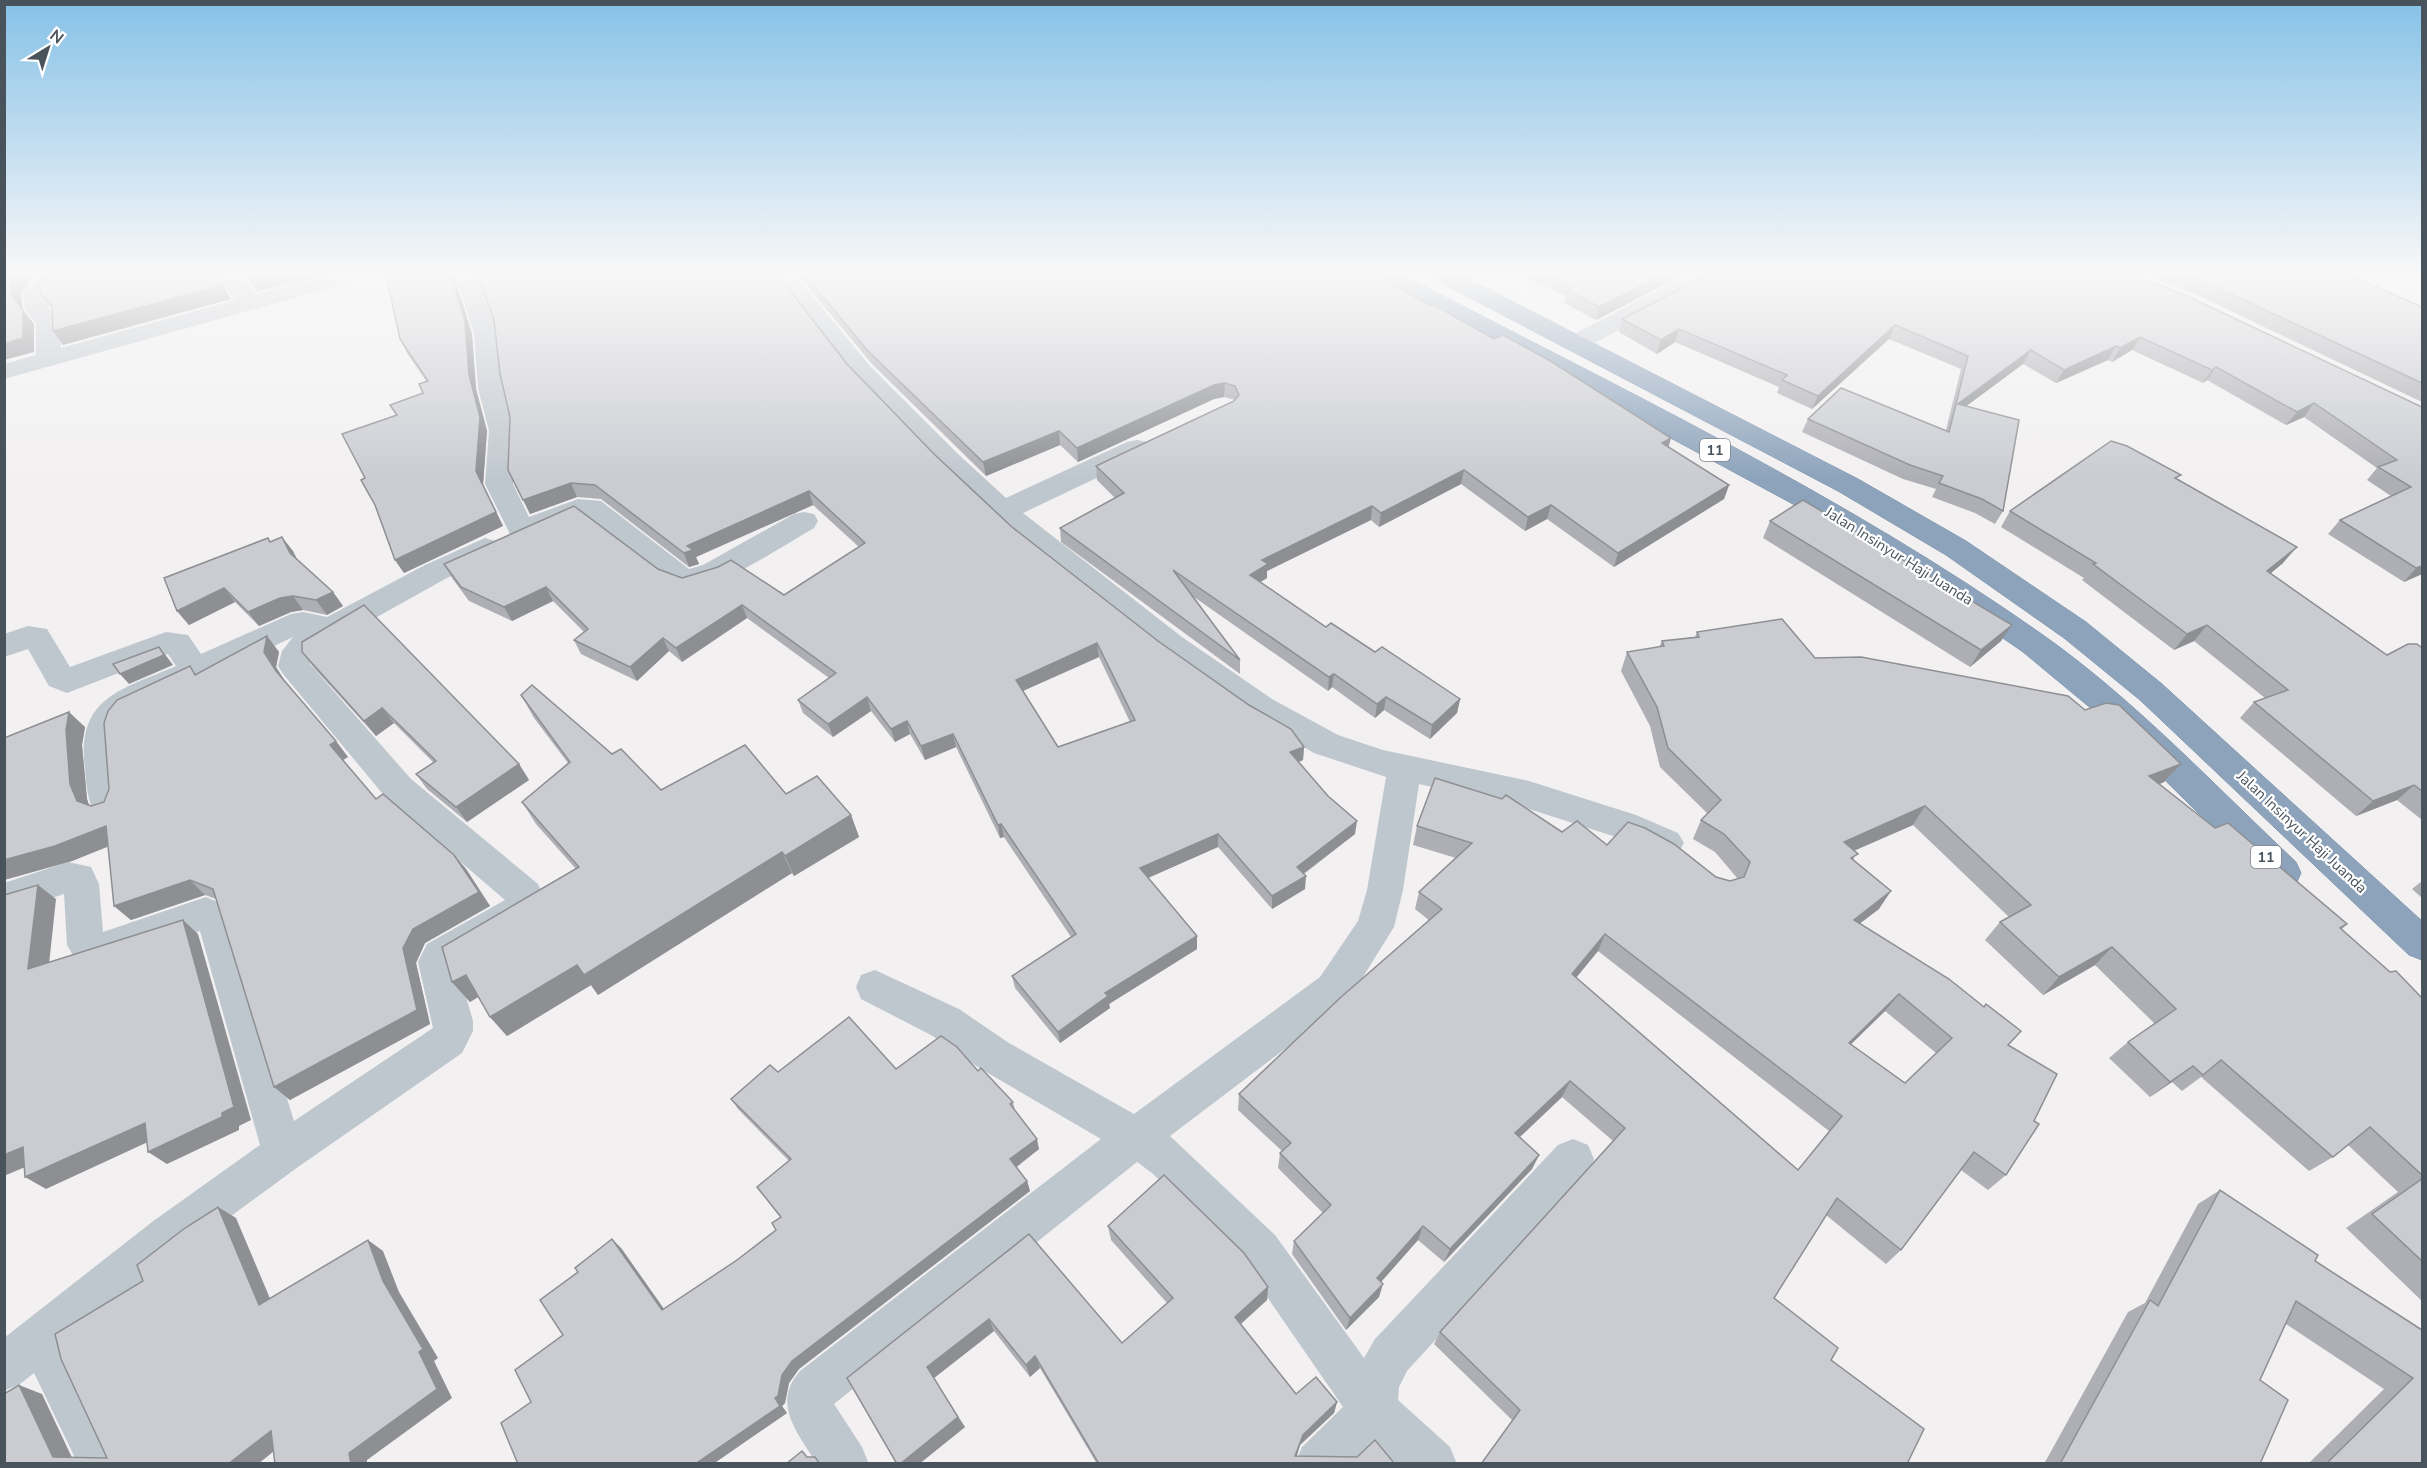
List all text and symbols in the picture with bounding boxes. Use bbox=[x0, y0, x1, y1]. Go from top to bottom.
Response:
north arrow bbox=[18, 18, 78, 78]
text: N bbox=[45, 25, 68, 49]
road number: 11 bbox=[1700, 439, 1730, 461]
street label: Jalan Insinyur Haji Juanda bbox=[1820, 502, 1977, 610]
street label: Jalan Insinyur Haji Juanda bbox=[2232, 766, 2371, 898]
road number: 11 bbox=[2251, 846, 2281, 868]

